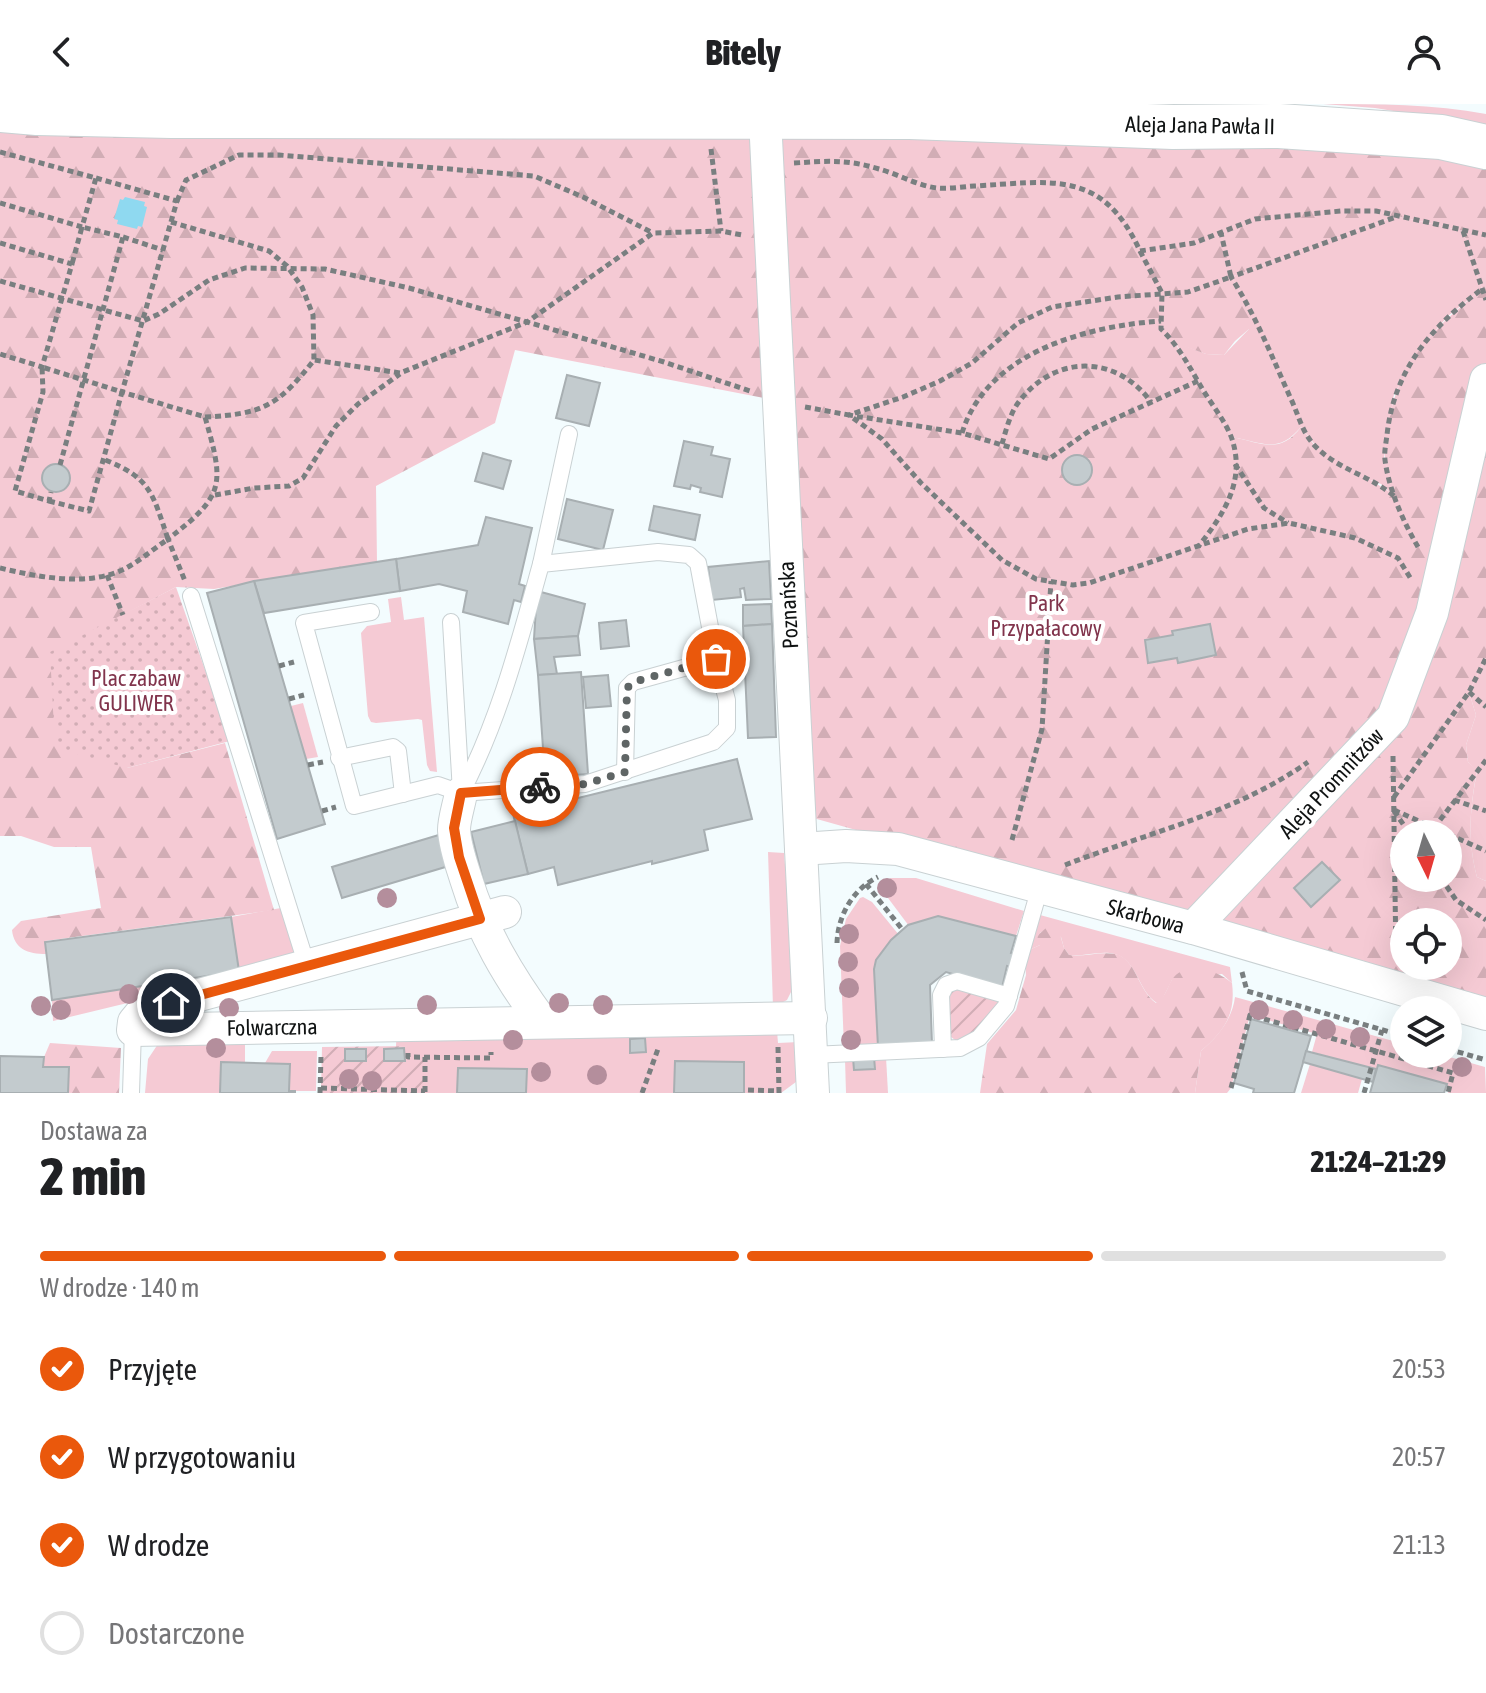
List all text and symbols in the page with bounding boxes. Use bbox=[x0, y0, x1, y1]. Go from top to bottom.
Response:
icon: back bbox=[40, 30, 84, 74]
icon: person bbox=[1402, 30, 1446, 74]
text: Bitely bbox=[705, 31, 781, 73]
street label: Aleja Jana Pawła II bbox=[1125, 111, 1275, 139]
street label: Poznańska bbox=[773, 560, 803, 650]
park label: Park Przypałacowy bbox=[990, 590, 1102, 641]
pin bbox=[682, 625, 750, 693]
icon: bag bbox=[694, 637, 738, 681]
park label: Plac zabaw GULIWER bbox=[91, 665, 181, 716]
street label: Aleja Promnitzów bbox=[1273, 723, 1389, 843]
courier bbox=[500, 747, 580, 827]
icon: bike bbox=[518, 765, 562, 809]
north arrow bbox=[1390, 820, 1462, 892]
map controls bbox=[1390, 820, 1462, 1068]
street label: Skarbowa bbox=[1104, 893, 1188, 939]
button: locate bbox=[1390, 908, 1462, 980]
pin bbox=[137, 969, 205, 1037]
icon: home bbox=[149, 981, 193, 1025]
button: layers bbox=[1390, 996, 1462, 1068]
street label: Folwarczna bbox=[226, 1013, 318, 1041]
text: Dostawa za bbox=[40, 1116, 148, 1146]
text: 21:24–21:29 bbox=[1311, 1144, 1446, 1178]
text: 2 min bbox=[40, 1146, 146, 1206]
text: W drodze · 140 m bbox=[40, 1273, 199, 1303]
icon: check bbox=[40, 1347, 84, 1391]
text: Przyjęte bbox=[108, 1352, 197, 1386]
text: 20:53 bbox=[1392, 1354, 1446, 1384]
icon: check bbox=[40, 1435, 84, 1479]
text: W przygotowaniu bbox=[108, 1440, 296, 1474]
text: 20:57 bbox=[1392, 1442, 1446, 1472]
icon: check bbox=[40, 1523, 84, 1567]
text: W drodze bbox=[108, 1528, 209, 1562]
text: 21:13 bbox=[1392, 1530, 1446, 1560]
text: Dostarczone bbox=[108, 1616, 245, 1650]

